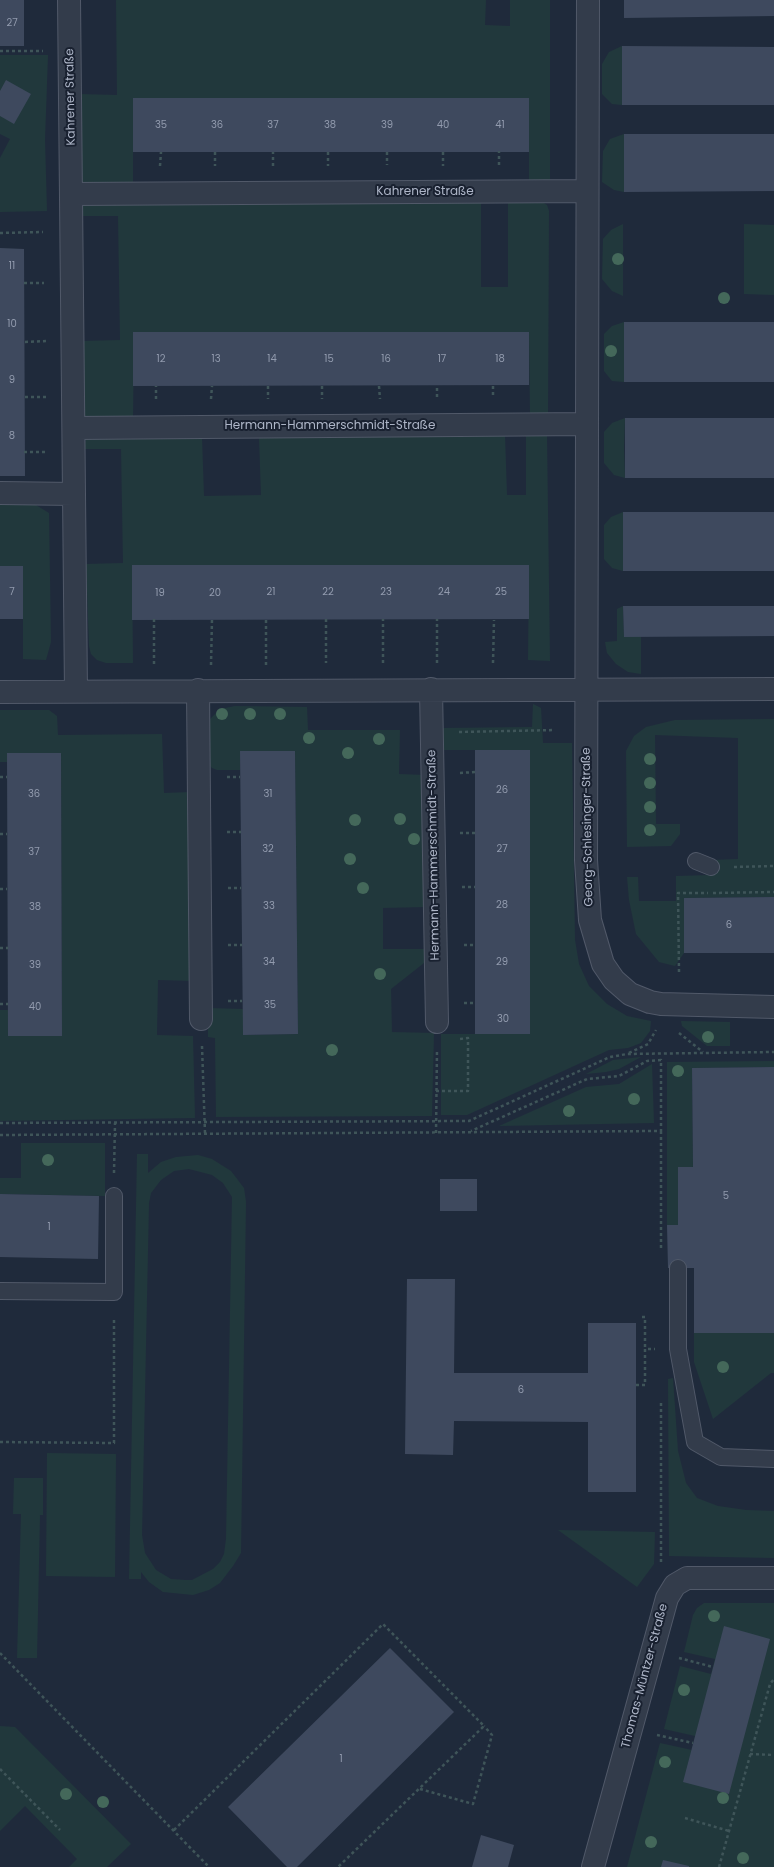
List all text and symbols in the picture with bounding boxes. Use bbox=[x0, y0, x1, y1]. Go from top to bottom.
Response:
house number: 27 bbox=[6, 17, 18, 29]
street label: Kahrener Straße bbox=[63, 48, 79, 146]
house number: 35 bbox=[155, 119, 167, 131]
house number: 36 bbox=[211, 119, 223, 131]
house number: 37 bbox=[267, 119, 279, 131]
house number: 38 bbox=[324, 119, 336, 131]
house number: 39 bbox=[381, 119, 393, 131]
house number: 40 bbox=[437, 119, 449, 131]
house number: 41 bbox=[495, 119, 505, 131]
street label: Kahrener Straße bbox=[376, 185, 474, 199]
house number: 11 bbox=[9, 260, 15, 272]
house number: 10 bbox=[7, 318, 17, 330]
house number: 12 bbox=[157, 353, 165, 365]
house number: 13 bbox=[211, 353, 221, 365]
house number: 14 bbox=[267, 353, 277, 365]
house number: 15 bbox=[324, 353, 334, 365]
house number: 16 bbox=[381, 353, 391, 365]
house number: 17 bbox=[438, 353, 446, 365]
house number: 18 bbox=[495, 353, 505, 365]
house number: 9 bbox=[9, 374, 15, 386]
street label: Hermann-Hammerschmidt-Straße bbox=[225, 419, 435, 433]
house number: 8 bbox=[9, 430, 15, 442]
house number: 7 bbox=[9, 586, 15, 598]
house number: 21 bbox=[267, 586, 275, 598]
house number: 22 bbox=[322, 586, 334, 598]
house number: 23 bbox=[380, 586, 392, 598]
house number: 24 bbox=[438, 586, 450, 598]
house number: 25 bbox=[495, 586, 507, 598]
house number: 19 bbox=[155, 587, 165, 599]
house number: 20 bbox=[209, 587, 221, 599]
street label: Georg-Schlesinger-Straße bbox=[579, 747, 597, 907]
street label: Hermann-Hammerschmidt-Straße bbox=[425, 749, 443, 961]
house number: 26 bbox=[496, 784, 508, 796]
house number: 36 bbox=[28, 788, 40, 800]
house number: 31 bbox=[263, 788, 273, 800]
house number: 32 bbox=[262, 843, 274, 855]
house number: 27 bbox=[496, 843, 508, 855]
house number: 37 bbox=[28, 846, 40, 858]
house number: 28 bbox=[496, 899, 508, 911]
house number: 33 bbox=[263, 900, 275, 912]
house number: 38 bbox=[29, 901, 41, 913]
house number: 6 bbox=[726, 919, 732, 931]
house number: 34 bbox=[263, 956, 275, 968]
house number: 29 bbox=[496, 956, 508, 968]
house number: 39 bbox=[29, 959, 41, 971]
house number: 35 bbox=[264, 999, 276, 1011]
house number: 40 bbox=[29, 1001, 41, 1013]
house number: 30 bbox=[497, 1013, 509, 1025]
house number: 5 bbox=[723, 1190, 729, 1202]
house number: 1 bbox=[47, 1221, 51, 1233]
house number: 6 bbox=[518, 1384, 524, 1396]
street label: Thomas-Müntzer-Straße bbox=[619, 1602, 671, 1750]
house number: 1 bbox=[339, 1753, 343, 1765]

